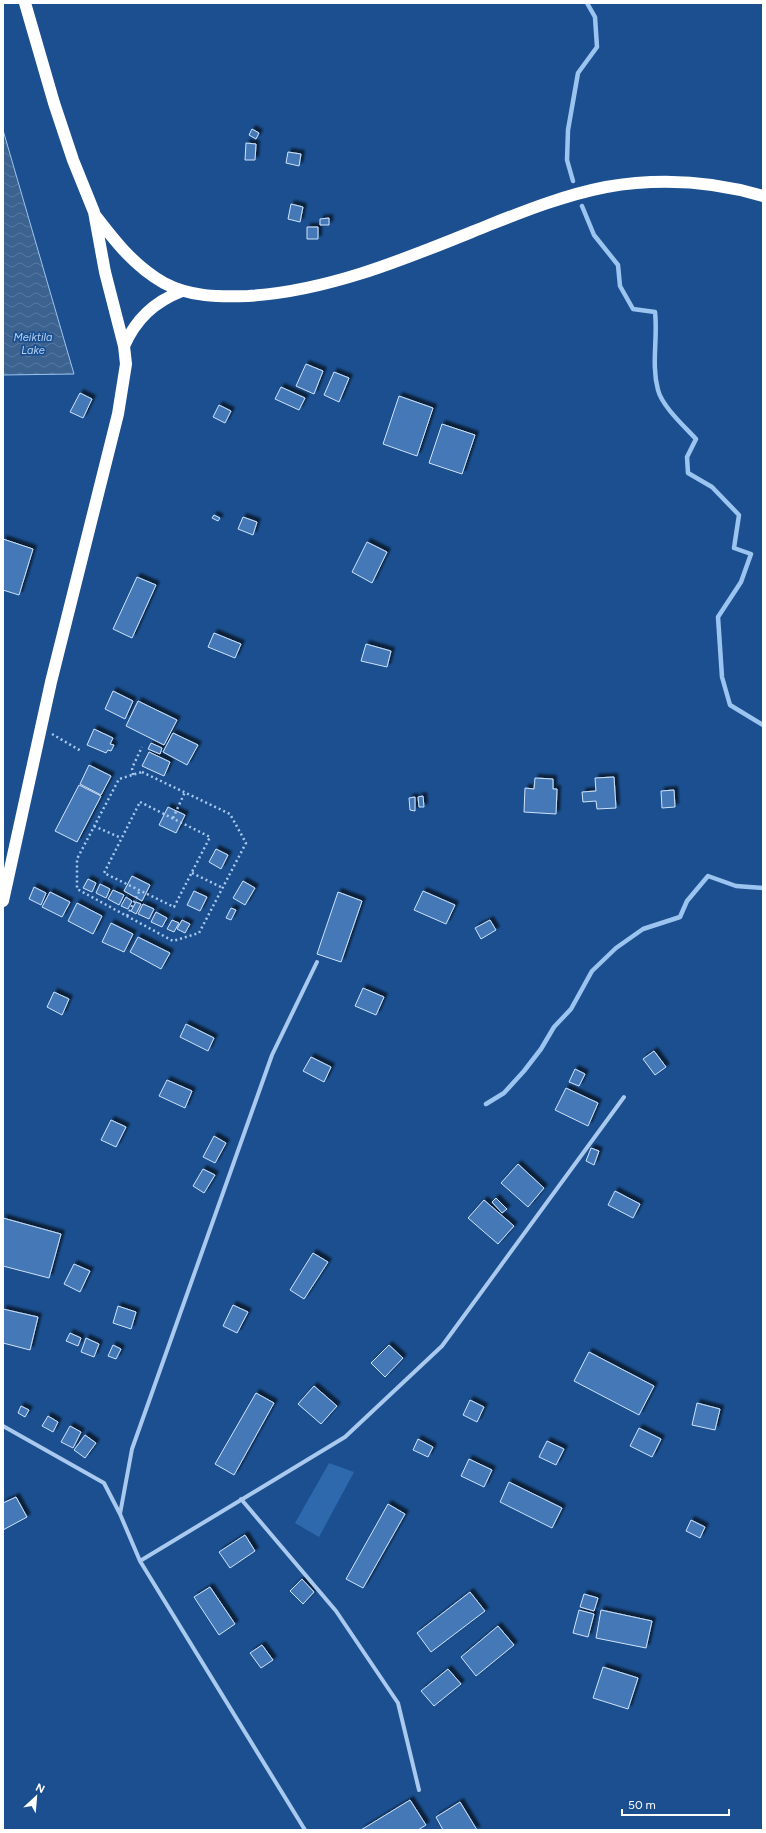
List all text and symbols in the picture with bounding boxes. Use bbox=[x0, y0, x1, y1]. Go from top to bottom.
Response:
water label: Meiktila Lake bbox=[14, 331, 53, 357]
north arrow bbox=[16, 1777, 56, 1817]
text: N bbox=[33, 1781, 47, 1796]
scale bar bbox=[622, 1791, 729, 1817]
text: 50 m bbox=[628, 1798, 656, 1812]

